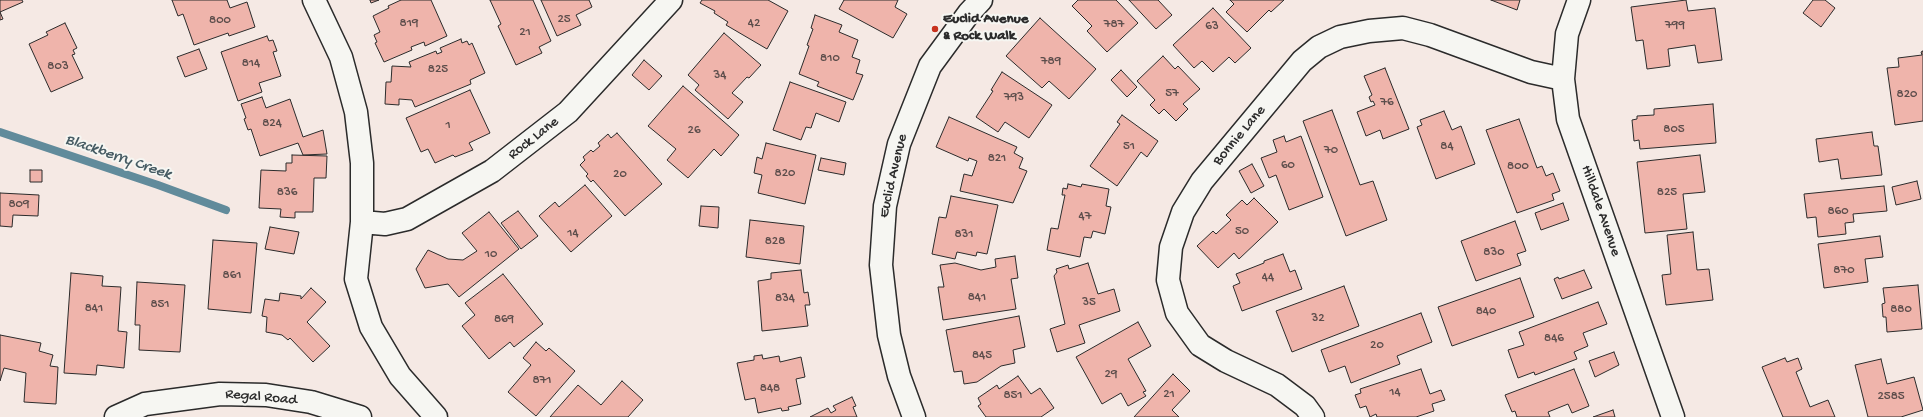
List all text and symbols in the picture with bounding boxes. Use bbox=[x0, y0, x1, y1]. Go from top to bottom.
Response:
place label: Euclid Avenue & Rock Walk bbox=[943, 11, 1028, 46]
house number: 25 bbox=[557, 12, 571, 28]
house number: 800 bbox=[209, 13, 231, 29]
house number: 819 bbox=[400, 16, 418, 32]
house number: 42 bbox=[748, 16, 760, 32]
house number: 787 bbox=[1104, 17, 1124, 33]
house number: 799 bbox=[1665, 18, 1685, 34]
house number: 63 bbox=[1205, 19, 1219, 35]
marker: Euclid Avenue & Rock Walk bbox=[930, 24, 940, 34]
house number: 21 bbox=[519, 25, 531, 41]
house number: 810 bbox=[820, 51, 840, 67]
house number: 789 bbox=[1041, 54, 1061, 70]
house number: 814 bbox=[242, 56, 260, 72]
house number: 803 bbox=[47, 59, 69, 75]
house number: 825 bbox=[428, 62, 448, 78]
house number: 34 bbox=[714, 68, 726, 84]
house number: 57 bbox=[1165, 86, 1179, 102]
house number: 820 bbox=[1897, 87, 1917, 103]
house number: 793 bbox=[1004, 90, 1024, 106]
house number: 76 bbox=[1380, 95, 1394, 111]
street label: Bonnie Lane bbox=[1210, 102, 1270, 170]
street label: Rock Lane bbox=[505, 114, 563, 164]
house number: 824 bbox=[262, 116, 282, 132]
house number: 1 bbox=[445, 118, 451, 134]
house number: 805 bbox=[1663, 122, 1685, 138]
house number: 26 bbox=[688, 123, 700, 139]
water label: Blackberry Creek bbox=[62, 131, 174, 185]
street label: Euclid Avenue bbox=[876, 132, 912, 220]
house number: 51 bbox=[1123, 139, 1135, 155]
house number: 84 bbox=[1440, 139, 1454, 155]
house number: 70 bbox=[1324, 143, 1338, 159]
house number: 821 bbox=[988, 151, 1006, 167]
house number: 60 bbox=[1281, 158, 1295, 174]
house number: 800 bbox=[1507, 159, 1529, 175]
street label: Hilldale Avenue bbox=[1576, 163, 1624, 259]
house number: 820 bbox=[775, 166, 795, 182]
house number: 20 bbox=[613, 167, 627, 183]
house number: 836 bbox=[277, 185, 297, 201]
house number: 825 bbox=[1657, 185, 1677, 201]
house number: 809 bbox=[8, 197, 30, 213]
house number: 860 bbox=[1827, 204, 1849, 220]
house number: 47 bbox=[1079, 209, 1091, 225]
house number: 50 bbox=[1235, 224, 1249, 240]
house number: 14 bbox=[567, 226, 579, 242]
house number: 831 bbox=[954, 227, 974, 243]
house number: 828 bbox=[765, 234, 785, 250]
house number: 830 bbox=[1483, 245, 1505, 261]
house number: 10 bbox=[485, 247, 497, 263]
house number: 870 bbox=[1833, 263, 1855, 279]
house number: 861 bbox=[223, 268, 241, 284]
house number: 44 bbox=[1262, 270, 1274, 286]
house number: 841 bbox=[968, 290, 986, 306]
house number: 834 bbox=[775, 291, 795, 307]
house number: 35 bbox=[1082, 295, 1096, 311]
house number: 851 bbox=[150, 297, 170, 313]
house number: 841 bbox=[85, 301, 103, 317]
house number: 880 bbox=[1890, 302, 1912, 318]
house number: 840 bbox=[1476, 304, 1496, 320]
house number: 32 bbox=[1311, 311, 1325, 327]
house number: 869 bbox=[494, 312, 514, 328]
house number: 846 bbox=[1544, 331, 1564, 347]
house number: 20 bbox=[1370, 338, 1384, 354]
house number: 845 bbox=[972, 348, 992, 364]
house number: 29 bbox=[1105, 367, 1117, 383]
house number: 871 bbox=[532, 373, 552, 389]
house number: 848 bbox=[760, 381, 780, 397]
house number: 14 bbox=[1389, 385, 1401, 401]
street label: Regal Road bbox=[224, 386, 298, 410]
house number: 21 bbox=[1163, 387, 1175, 403]
house number: 851 bbox=[1003, 388, 1023, 404]
house number: 2585 bbox=[1877, 389, 1905, 405]

